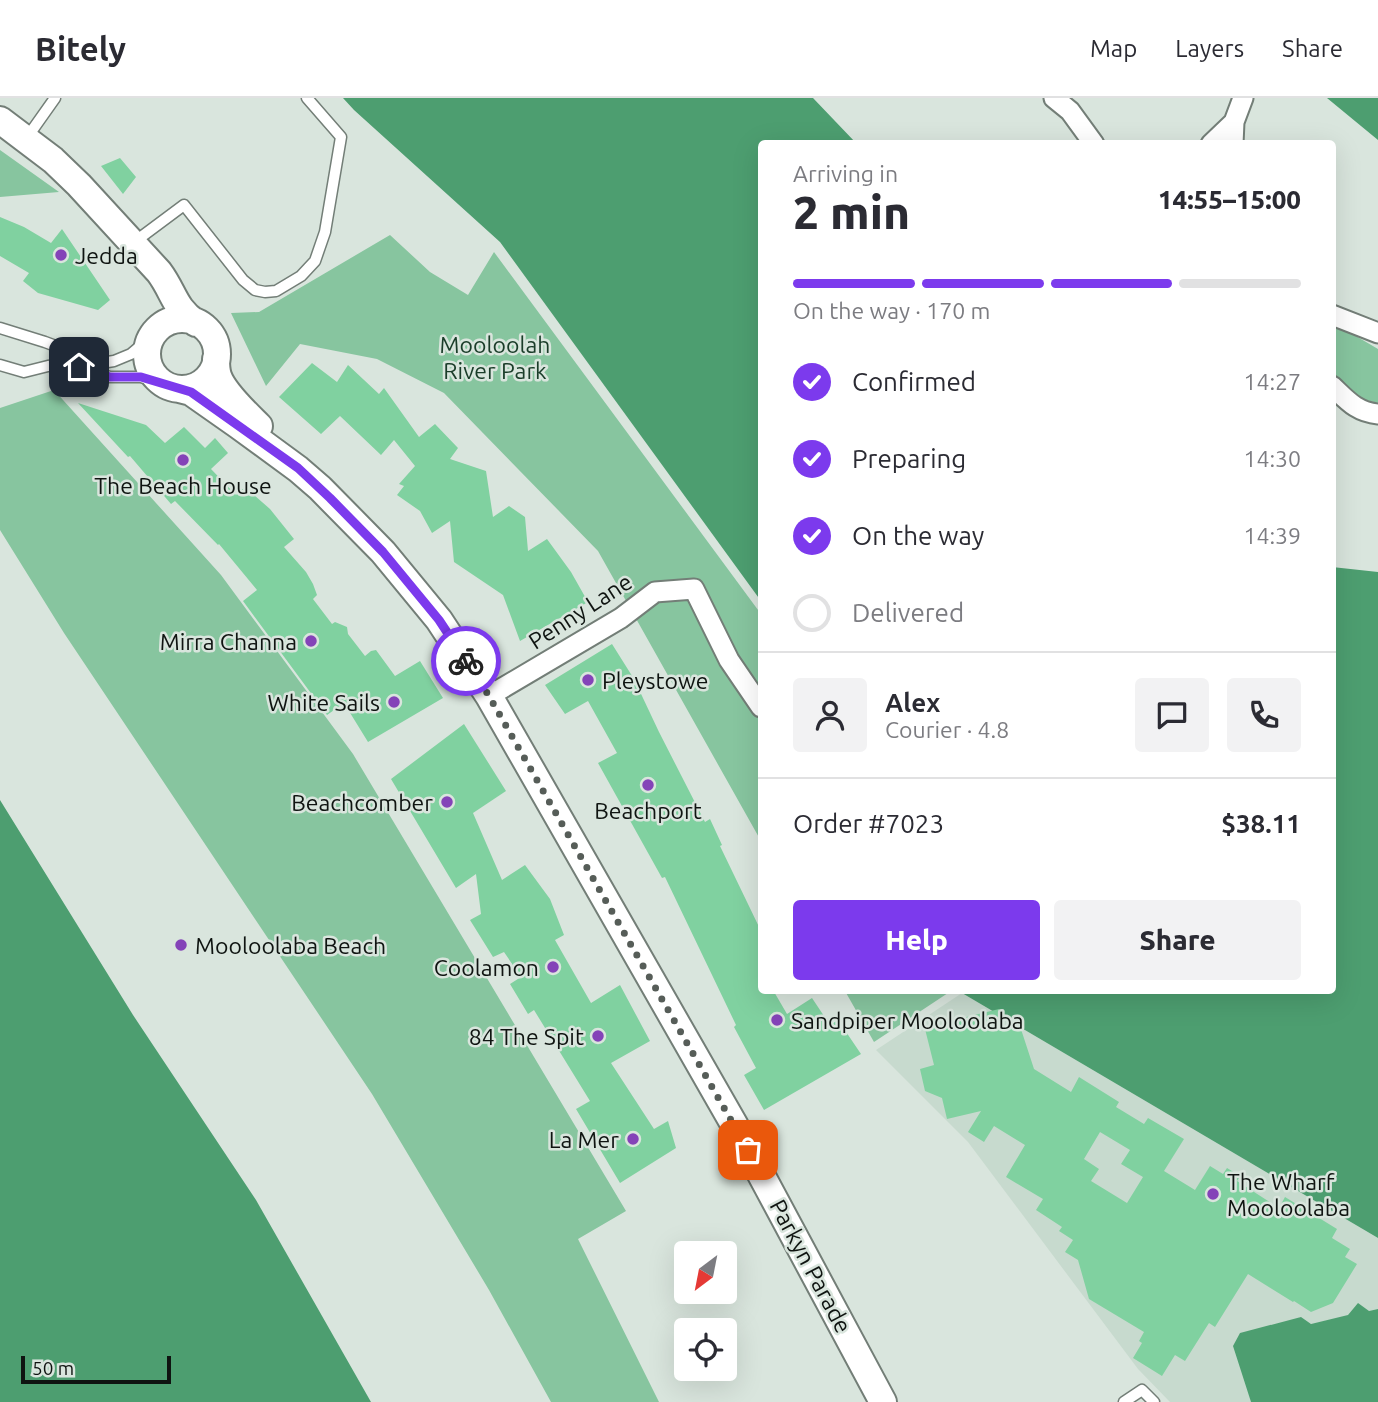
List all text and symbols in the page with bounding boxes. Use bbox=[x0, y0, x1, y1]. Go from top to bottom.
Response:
text: Bitely bbox=[35, 30, 126, 67]
text: Map bbox=[1090, 35, 1137, 62]
text: Layers bbox=[1175, 35, 1244, 62]
text: Share bbox=[1282, 35, 1343, 62]
text: Arriving in bbox=[793, 161, 898, 186]
text: 14:55–15:00 bbox=[1158, 185, 1301, 214]
text: 2 min bbox=[793, 186, 910, 238]
place label: Jedda bbox=[75, 243, 138, 268]
marker: Jedda bbox=[53, 247, 69, 263]
text: On the way · 170 m bbox=[793, 298, 990, 323]
park label: Mooloolah River Park bbox=[440, 332, 550, 383]
pin bbox=[49, 337, 109, 397]
icon: home bbox=[60, 348, 98, 386]
icon: check bbox=[793, 363, 831, 401]
text: Confirmed bbox=[852, 367, 976, 396]
text: 14:27 bbox=[1243, 369, 1301, 394]
icon: check bbox=[793, 440, 831, 478]
text: Preparing bbox=[852, 444, 966, 473]
text: 14:30 bbox=[1243, 446, 1301, 471]
marker: The Beach House bbox=[175, 452, 191, 468]
place label: The Beach House bbox=[94, 473, 272, 498]
icon: check bbox=[793, 517, 831, 555]
text: On the way bbox=[852, 521, 984, 550]
text: 14:39 bbox=[1243, 523, 1301, 548]
street label: Penny Lane bbox=[524, 568, 636, 654]
text: Delivered bbox=[852, 598, 964, 627]
courier bbox=[431, 626, 501, 696]
place label: Mirra Channa bbox=[160, 629, 297, 654]
marker: Mirra Channa bbox=[303, 633, 319, 649]
icon: bike bbox=[447, 642, 485, 680]
place label: Pleystowe bbox=[602, 668, 709, 693]
marker: Pleystowe bbox=[580, 672, 596, 688]
button: person bbox=[793, 678, 867, 752]
button: chat bbox=[1135, 678, 1209, 752]
button: phone bbox=[1227, 678, 1301, 752]
text: Alex bbox=[885, 688, 940, 717]
place label: White Sails bbox=[268, 690, 380, 715]
marker: White Sails bbox=[386, 694, 402, 710]
text: Courier · 4.8 bbox=[885, 717, 1009, 742]
marker: Beachport bbox=[640, 777, 656, 793]
place label: Beachcomber bbox=[291, 790, 433, 815]
marker: Beachcomber bbox=[439, 794, 455, 810]
place label: Beachport bbox=[594, 798, 702, 823]
text: Order #7023 bbox=[793, 809, 944, 838]
text: $38.11 bbox=[1221, 809, 1301, 838]
button: Help bbox=[793, 900, 1040, 980]
button: Share bbox=[1054, 900, 1301, 980]
place label: Mooloolaba Beach bbox=[195, 933, 386, 958]
marker: Mooloolaba Beach bbox=[173, 937, 189, 953]
place label: Coolamon bbox=[434, 955, 539, 980]
marker: Coolamon bbox=[545, 959, 561, 975]
place label: Sandpiper Mooloolaba bbox=[791, 1008, 1024, 1033]
marker: Sandpiper Mooloolaba bbox=[769, 1012, 785, 1028]
place label: 84 The Spit bbox=[469, 1024, 584, 1049]
marker: 84 The Spit bbox=[590, 1028, 606, 1044]
pin bbox=[718, 1120, 778, 1180]
place label: La Mer bbox=[549, 1127, 619, 1152]
marker: La Mer bbox=[625, 1131, 641, 1147]
icon: bag bbox=[729, 1131, 767, 1169]
place label: The Wharf Mooloolaba bbox=[1227, 1169, 1350, 1220]
marker: The Wharf Mooloolaba bbox=[1205, 1186, 1221, 1202]
street label: Parkyn Parade bbox=[765, 1195, 857, 1337]
north arrow bbox=[674, 1241, 737, 1304]
map controls bbox=[674, 1241, 737, 1381]
button: locate bbox=[674, 1318, 737, 1381]
scale bar bbox=[21, 1353, 172, 1385]
text: 50 m bbox=[32, 1357, 74, 1379]

